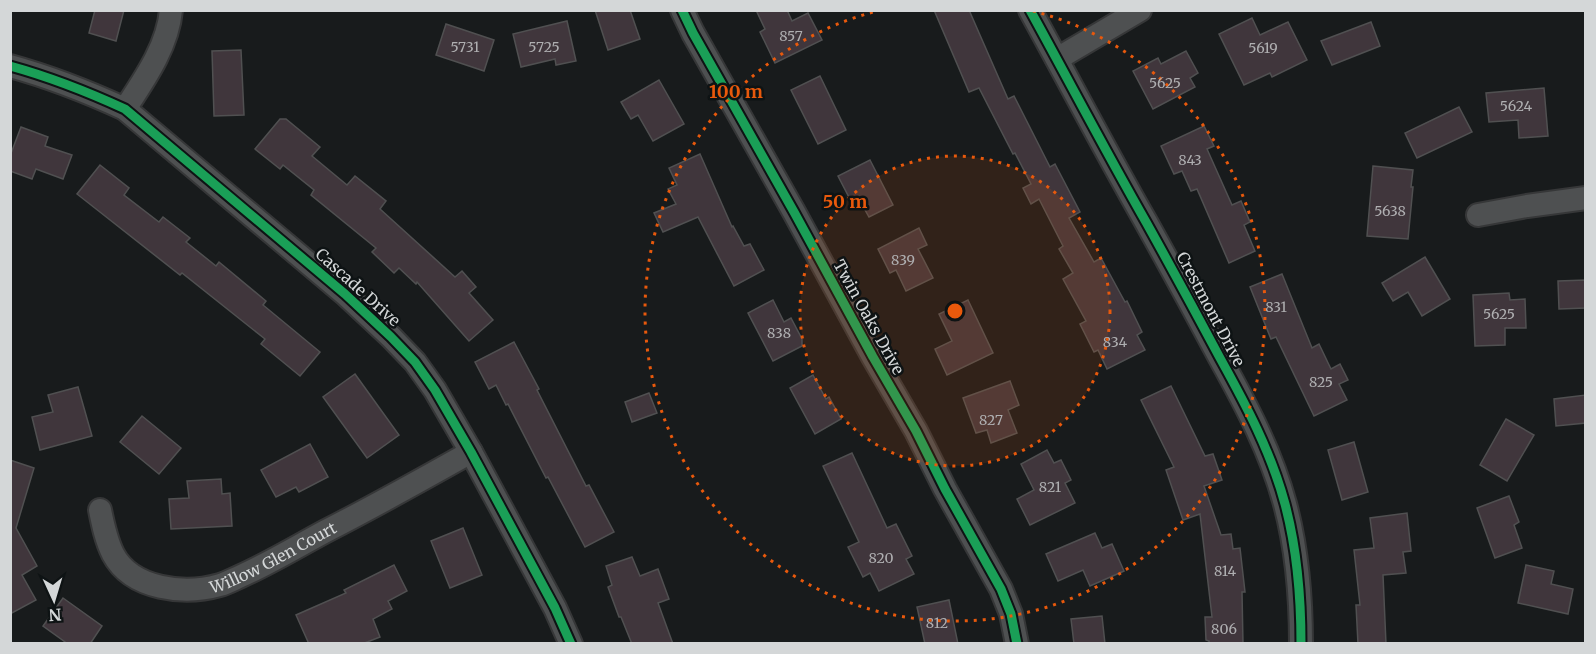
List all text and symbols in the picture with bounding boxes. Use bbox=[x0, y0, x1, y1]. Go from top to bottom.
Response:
house number: 857 bbox=[779, 27, 803, 45]
house number: 5731 bbox=[450, 38, 480, 56]
house number: 5725 bbox=[528, 38, 560, 56]
house number: 5619 bbox=[1248, 39, 1278, 57]
house number: 5625 bbox=[1149, 74, 1181, 92]
text: 100 m bbox=[709, 80, 763, 103]
house number: 5624 bbox=[1500, 97, 1533, 115]
house number: 843 bbox=[1178, 151, 1202, 169]
text: 50 m bbox=[823, 190, 867, 213]
house number: 5638 bbox=[1374, 202, 1406, 220]
street label: Cascade Drive bbox=[311, 244, 405, 330]
street label: Crestmont Drive bbox=[1172, 248, 1250, 370]
house number: 839 bbox=[891, 251, 915, 269]
street label: Twin Oaks Drive bbox=[829, 256, 909, 378]
house number: 831 bbox=[1265, 298, 1287, 316]
centre of rings bbox=[945, 301, 965, 321]
house number: 5625 bbox=[1483, 305, 1515, 323]
house number: 838 bbox=[767, 324, 791, 342]
house number: 834 bbox=[1103, 333, 1128, 351]
house number: 825 bbox=[1309, 373, 1333, 391]
house number: 827 bbox=[979, 411, 1003, 429]
house number: 821 bbox=[1039, 478, 1061, 496]
street label: Willow Glen Court bbox=[206, 517, 340, 598]
house number: 820 bbox=[868, 549, 894, 567]
house number: 814 bbox=[1214, 562, 1236, 580]
north arrow bbox=[24, 570, 84, 630]
text: N bbox=[48, 605, 62, 625]
house number: 812 bbox=[926, 614, 948, 632]
house number: 806 bbox=[1211, 620, 1237, 638]

